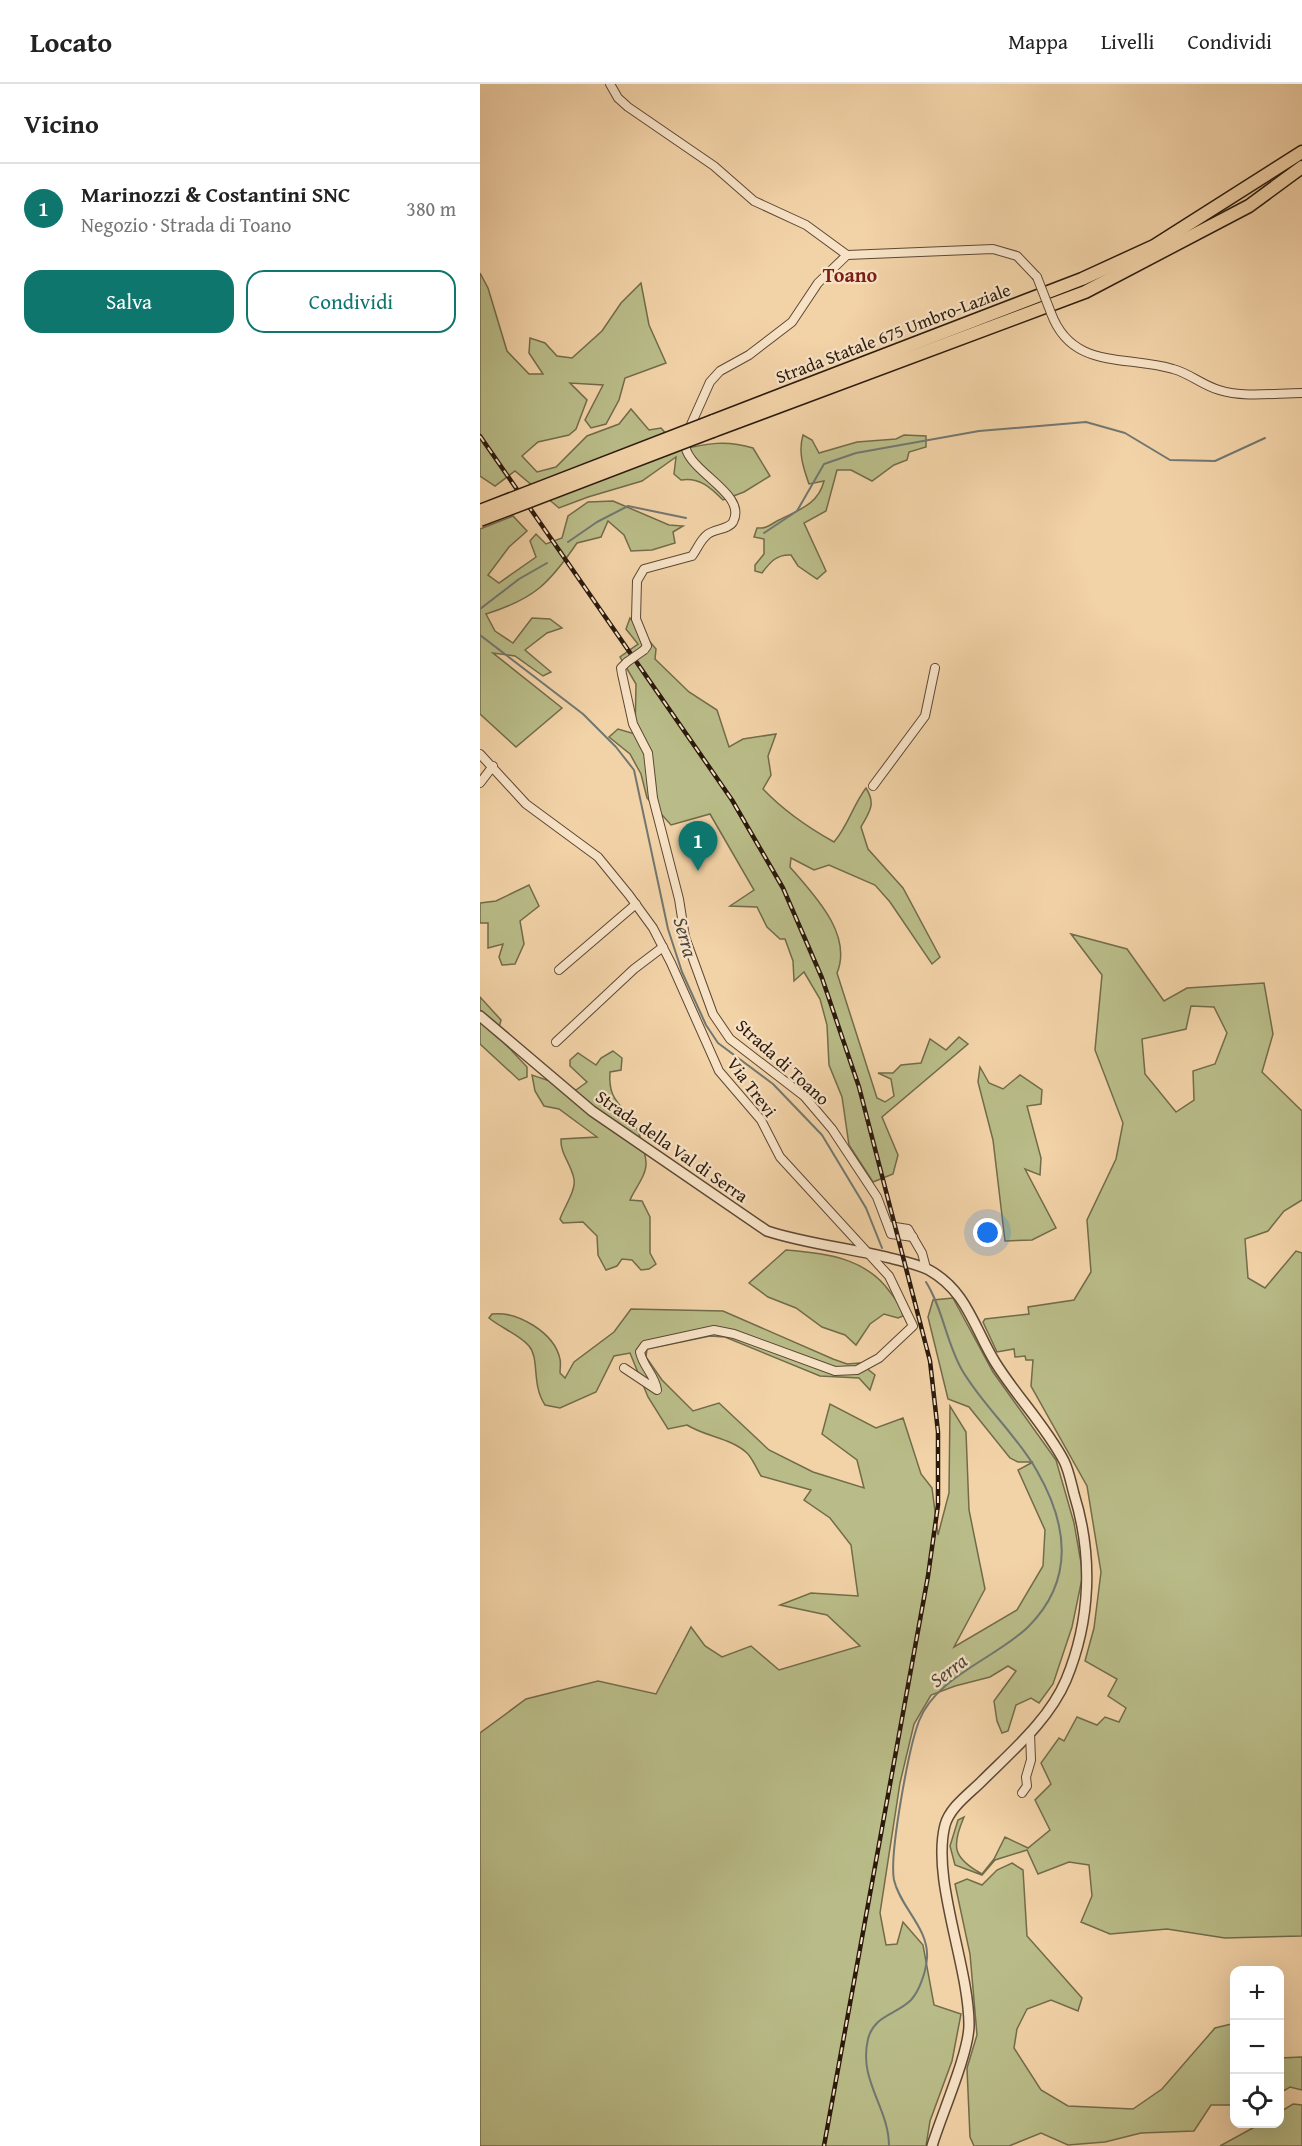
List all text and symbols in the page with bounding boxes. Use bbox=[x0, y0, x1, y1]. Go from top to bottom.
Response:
text: Locato bbox=[30, 21, 112, 62]
text: Mappa bbox=[1008, 26, 1068, 57]
text: Livelli bbox=[1101, 26, 1155, 57]
text: Condividi bbox=[1188, 26, 1272, 57]
text: Vicino bbox=[24, 104, 99, 143]
text: Marinozzi & Costantini SNC bbox=[81, 178, 350, 210]
text: 1 bbox=[38, 194, 49, 223]
text: 380 m bbox=[406, 194, 456, 223]
text: Negozio · Strada di Toano bbox=[81, 210, 291, 239]
district label: Toano bbox=[823, 260, 878, 289]
button: Salva bbox=[24, 270, 234, 333]
button: Condividi bbox=[246, 270, 456, 333]
street label: Strada Statale 675 Umbro-Laziale bbox=[772, 276, 1014, 390]
pin: 1 bbox=[678, 822, 718, 871]
water label: Serra bbox=[666, 913, 706, 961]
street label: Strada di Toano bbox=[730, 1012, 836, 1112]
street label: Via Trevi bbox=[720, 1051, 784, 1123]
street label: Strada della Val di Serra bbox=[590, 1083, 754, 1209]
your location bbox=[973, 1218, 1002, 1247]
water label: Serra bbox=[923, 1646, 974, 1694]
map controls bbox=[1230, 1966, 1284, 2128]
button: + bbox=[1230, 1966, 1284, 2020]
button: − bbox=[1230, 2020, 1284, 2074]
button: locate bbox=[1230, 2074, 1284, 2128]

